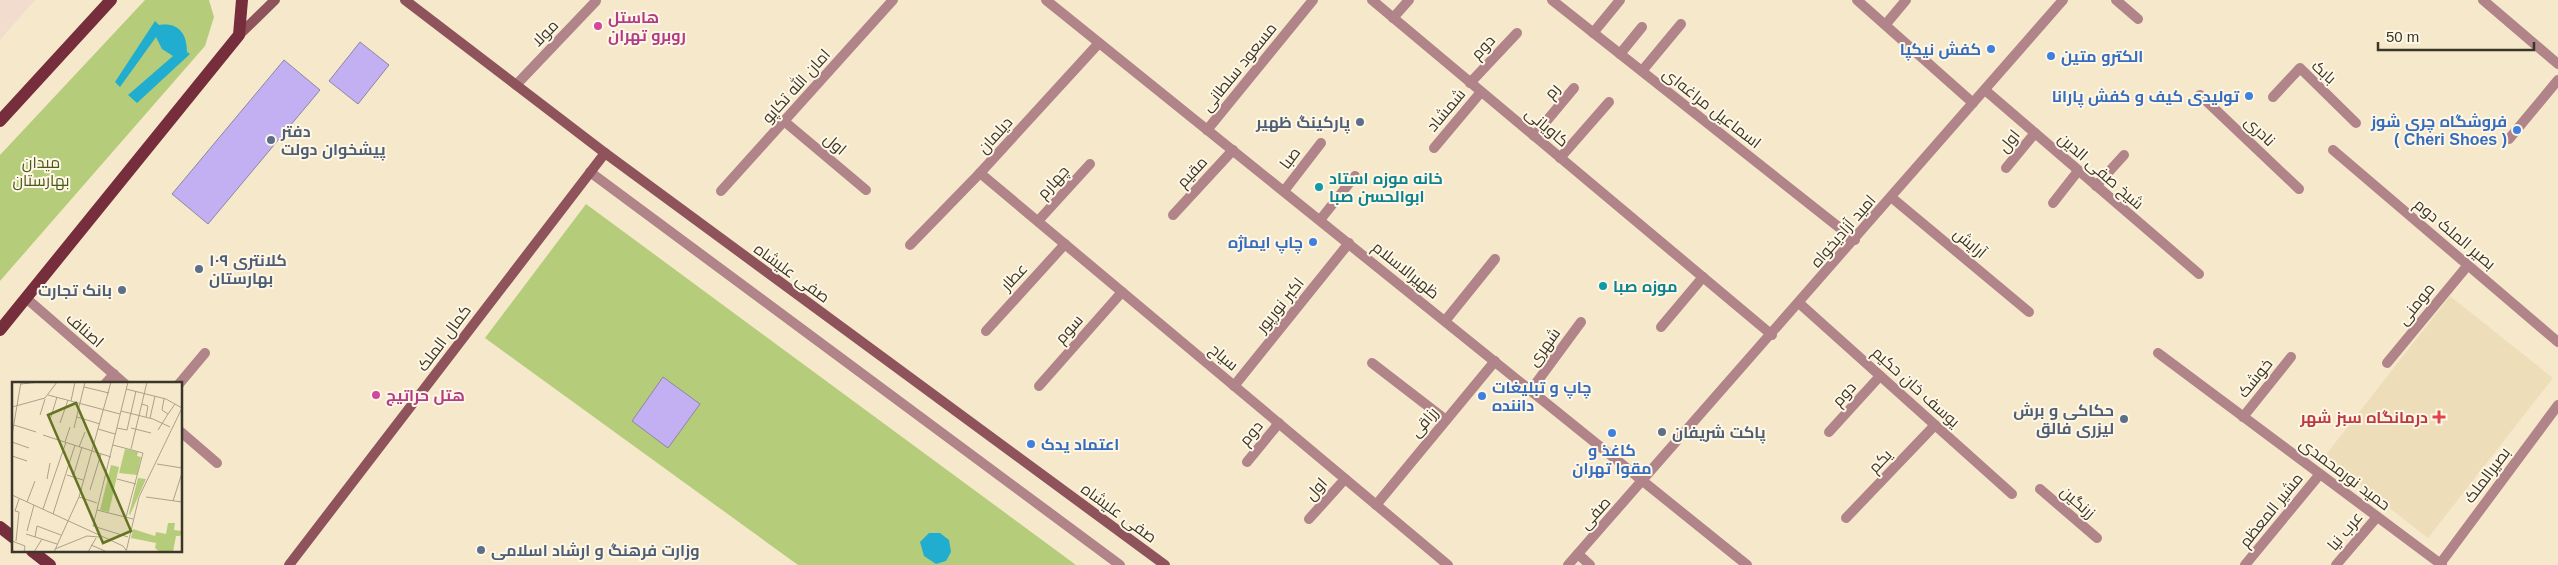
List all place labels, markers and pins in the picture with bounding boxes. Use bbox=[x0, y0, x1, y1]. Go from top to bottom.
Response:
place label: هاستل روبرو تهران bbox=[608, 9, 686, 45]
marker: هاستل روبرو تهران bbox=[592, 20, 604, 32]
place label: کفش نیکپا bbox=[1900, 41, 1981, 61]
marker: کفش نیکپا bbox=[1985, 43, 1997, 55]
place label: الکترو متین bbox=[2061, 48, 2143, 66]
marker: الکترو متین bbox=[2045, 50, 2057, 62]
place label: تولیدی کیف و کفش پارانا bbox=[2052, 88, 2240, 108]
marker: تولیدی کیف و کفش پارانا bbox=[2243, 90, 2255, 102]
place label: فروشگاه چری شوز ( Cheri Shoes ) bbox=[2370, 113, 2507, 148]
place label: پارکینگ ظهیر bbox=[1255, 114, 1350, 134]
marker: پارکینگ ظهیر bbox=[1354, 116, 1366, 128]
place label: دفتر پیشخوان دولت bbox=[280, 123, 386, 161]
marker: فروشگاه چری شوز ( Cheri Shoes ) bbox=[2511, 124, 2523, 136]
marker: دفتر پیشخوان دولت bbox=[265, 134, 277, 146]
place label: خانه موزه استاد ابوالحسن صبا bbox=[1329, 170, 1443, 206]
marker: خانه موزه استاد ابوالحسن صبا bbox=[1313, 181, 1325, 193]
place label: چاپ ایماژه bbox=[1228, 234, 1303, 254]
marker: چاپ ایماژه bbox=[1307, 236, 1319, 248]
place label: کلانتری ۱۰۹ بهارستان bbox=[209, 252, 287, 288]
marker: کلانتری ۱۰۹ بهارستان bbox=[193, 263, 205, 275]
place label: موزه صبا bbox=[1613, 278, 1678, 296]
marker: موزه صبا bbox=[1597, 280, 1609, 292]
place label: بانک تجارت bbox=[38, 282, 112, 300]
marker: بانک تجارت bbox=[116, 284, 128, 296]
place label: چاپ و تبلیغات داننده bbox=[1492, 379, 1591, 414]
place label: هتل حراتیج bbox=[386, 387, 465, 406]
marker: هتل حراتیج bbox=[370, 389, 382, 401]
marker: چاپ و تبلیغات داننده bbox=[1476, 390, 1488, 402]
place label: حکاکی و برش لیزری فالق bbox=[2013, 402, 2114, 438]
place label: درمانگاه سبز شهر bbox=[2299, 409, 2428, 427]
marker: درمانگاه سبز شهر bbox=[2432, 410, 2446, 424]
marker: حکاکی و برش لیزری فالق bbox=[2118, 413, 2130, 425]
place label: پاکت شریفان bbox=[1672, 424, 1766, 444]
marker: پاکت شریفان bbox=[1656, 426, 1668, 438]
marker: کاغذ و مقوا تهران bbox=[1606, 427, 1618, 439]
place label: اعتماد یدک bbox=[1041, 436, 1119, 453]
marker: اعتماد یدک bbox=[1025, 438, 1037, 450]
place label: کاغذ و مقوا تهران bbox=[1572, 442, 1652, 478]
place label: وزارت فرهنگ و ارشاد اسلامی bbox=[491, 542, 700, 560]
marker: وزارت فرهنگ و ارشاد اسلامی bbox=[475, 544, 487, 556]

